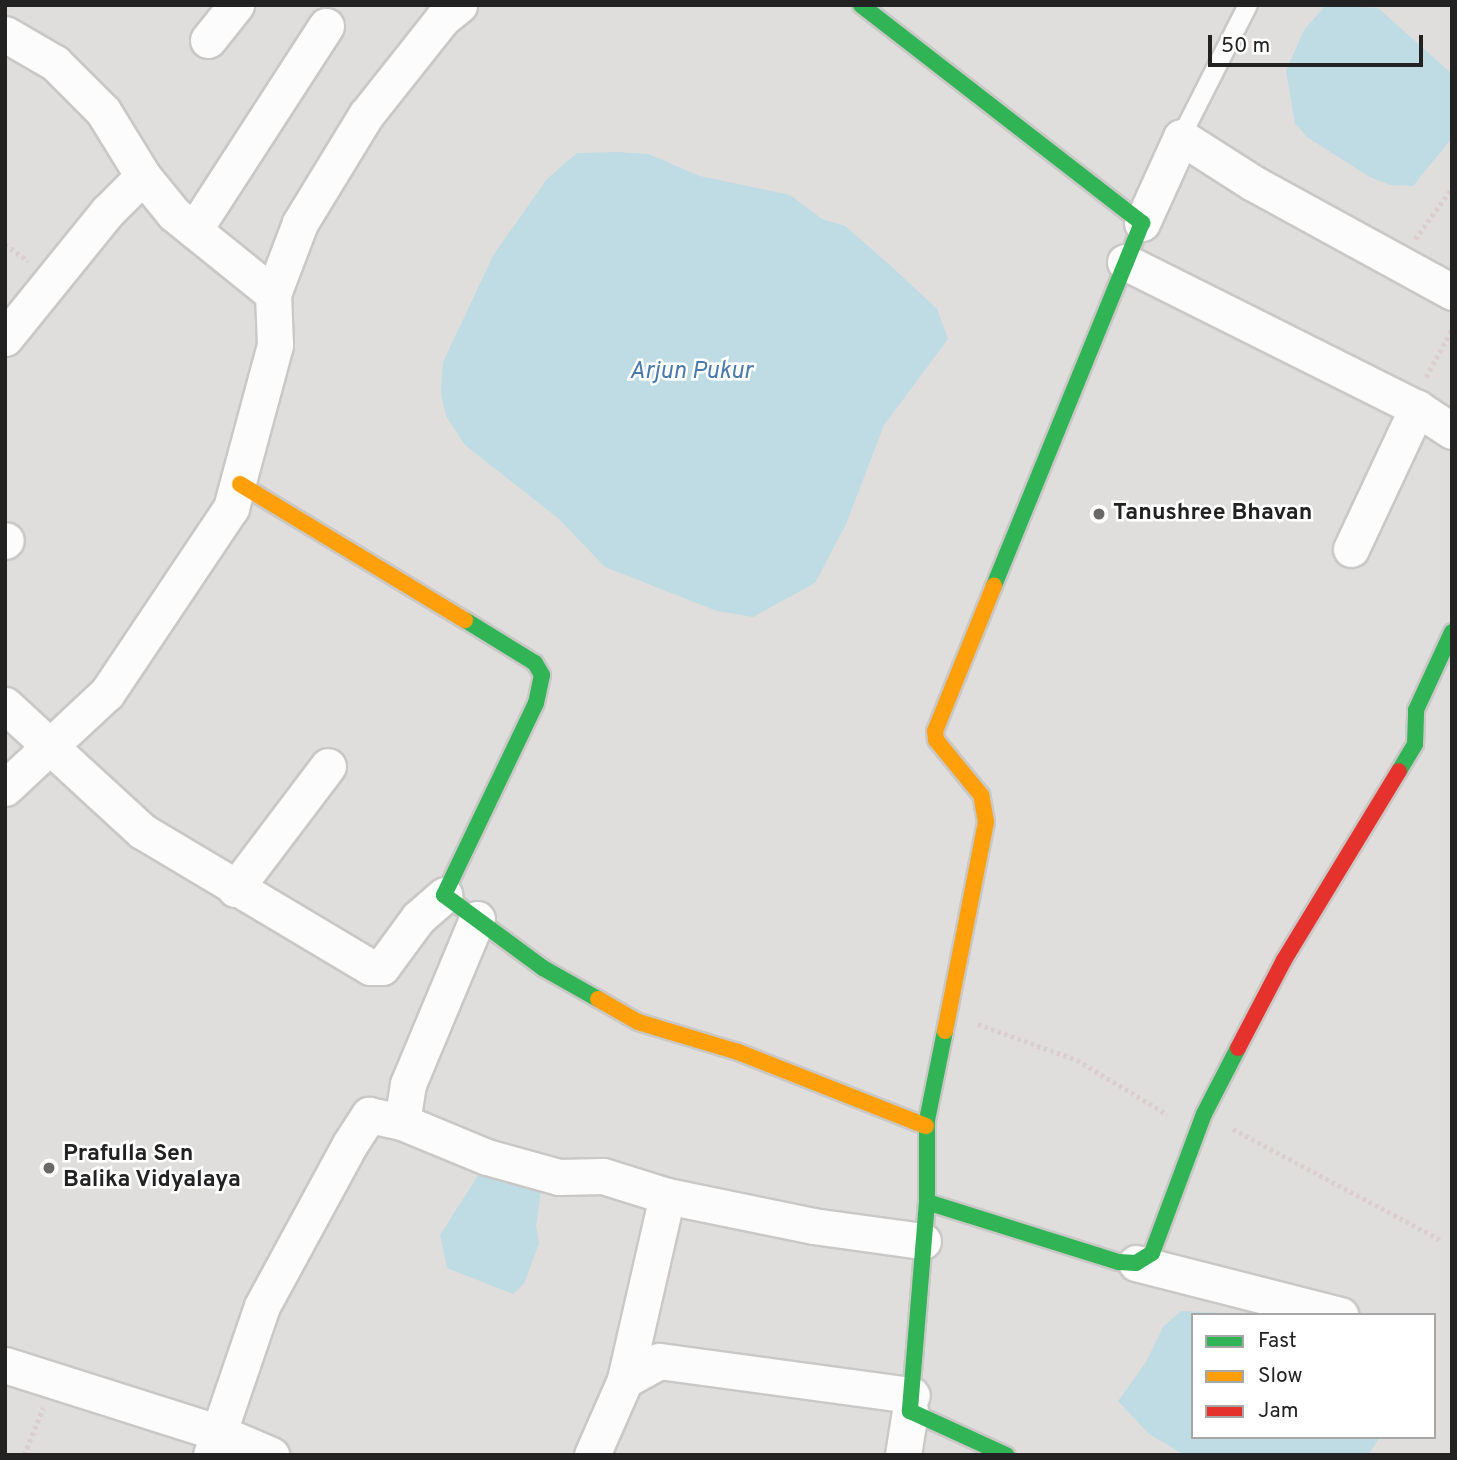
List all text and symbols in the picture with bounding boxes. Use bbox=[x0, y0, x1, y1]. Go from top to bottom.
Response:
scale bar bbox=[1212, 21, 1427, 65]
text: 50 m bbox=[1221, 33, 1270, 60]
water label: Arjun Pukur bbox=[629, 359, 753, 387]
place label: Tanushree Bhavan bbox=[1113, 500, 1312, 528]
marker: Tanushree Bhavan bbox=[1091, 506, 1107, 522]
place label: Prafulla Sen Balika Vidyalaya bbox=[63, 1141, 242, 1195]
marker: Prafulla Sen Balika Vidyalaya bbox=[41, 1160, 57, 1176]
legend bbox=[1191, 1313, 1436, 1439]
text: Fast bbox=[1258, 1328, 1297, 1355]
text: Slow bbox=[1258, 1363, 1303, 1390]
text: Jam bbox=[1258, 1398, 1299, 1425]

